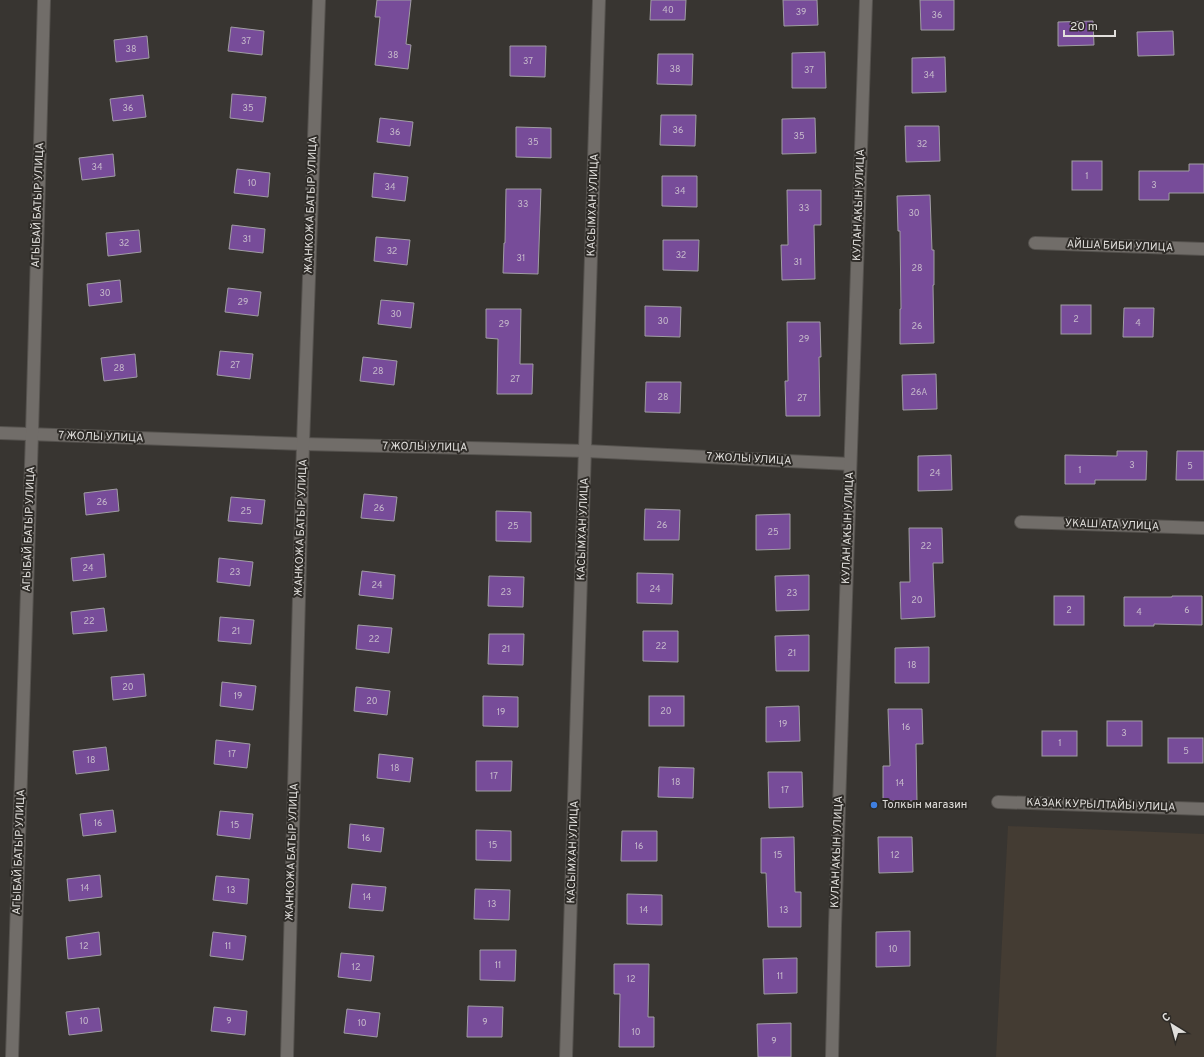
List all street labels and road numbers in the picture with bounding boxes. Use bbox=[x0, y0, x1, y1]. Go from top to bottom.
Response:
street label: ЖАНКОЖА БАТЫР УЛИЦА bbox=[302, 136, 320, 274]
street label: АГЫБАЙ БАТЫР УЛИЦА bbox=[28, 142, 47, 268]
street label: КУЛАН АКЫН УЛИЦА bbox=[850, 149, 868, 261]
street label: КАСЫМХАН УЛИЦА bbox=[584, 153, 602, 257]
street label: АЙША БИБИ УЛИЦА bbox=[1067, 236, 1174, 255]
street label: 7 ЖОЛЫ УЛИЦА bbox=[58, 429, 144, 445]
street label: 7 ЖОЛЫ УЛИЦА bbox=[382, 439, 468, 455]
street label: 7 ЖОЛЫ УЛИЦА bbox=[706, 450, 792, 468]
street label: ЖАНКОЖА БАТЫР УЛИЦА bbox=[292, 459, 310, 597]
street label: АГЫБАЙ БАТЫР УЛИЦА bbox=[19, 466, 38, 592]
street label: КУЛАН АКЫН УЛИЦА bbox=[839, 472, 857, 584]
street label: КАСЫМХАН УЛИЦА bbox=[574, 477, 592, 581]
street label: УКАШ АТА УЛИЦА bbox=[1065, 516, 1159, 534]
street label: ЖАНКОЖА БАТЫР УЛИЦА bbox=[283, 783, 301, 921]
street label: АГЫБАЙ БАТЫР УЛИЦА bbox=[9, 789, 28, 915]
street label: КАЗАК КУРЫЛТАЙЫ УЛИЦА bbox=[1026, 794, 1176, 815]
street label: КУЛАН АКЫН УЛИЦА bbox=[828, 796, 846, 908]
street label: КАСЫМХАН УЛИЦА bbox=[564, 800, 582, 904]

